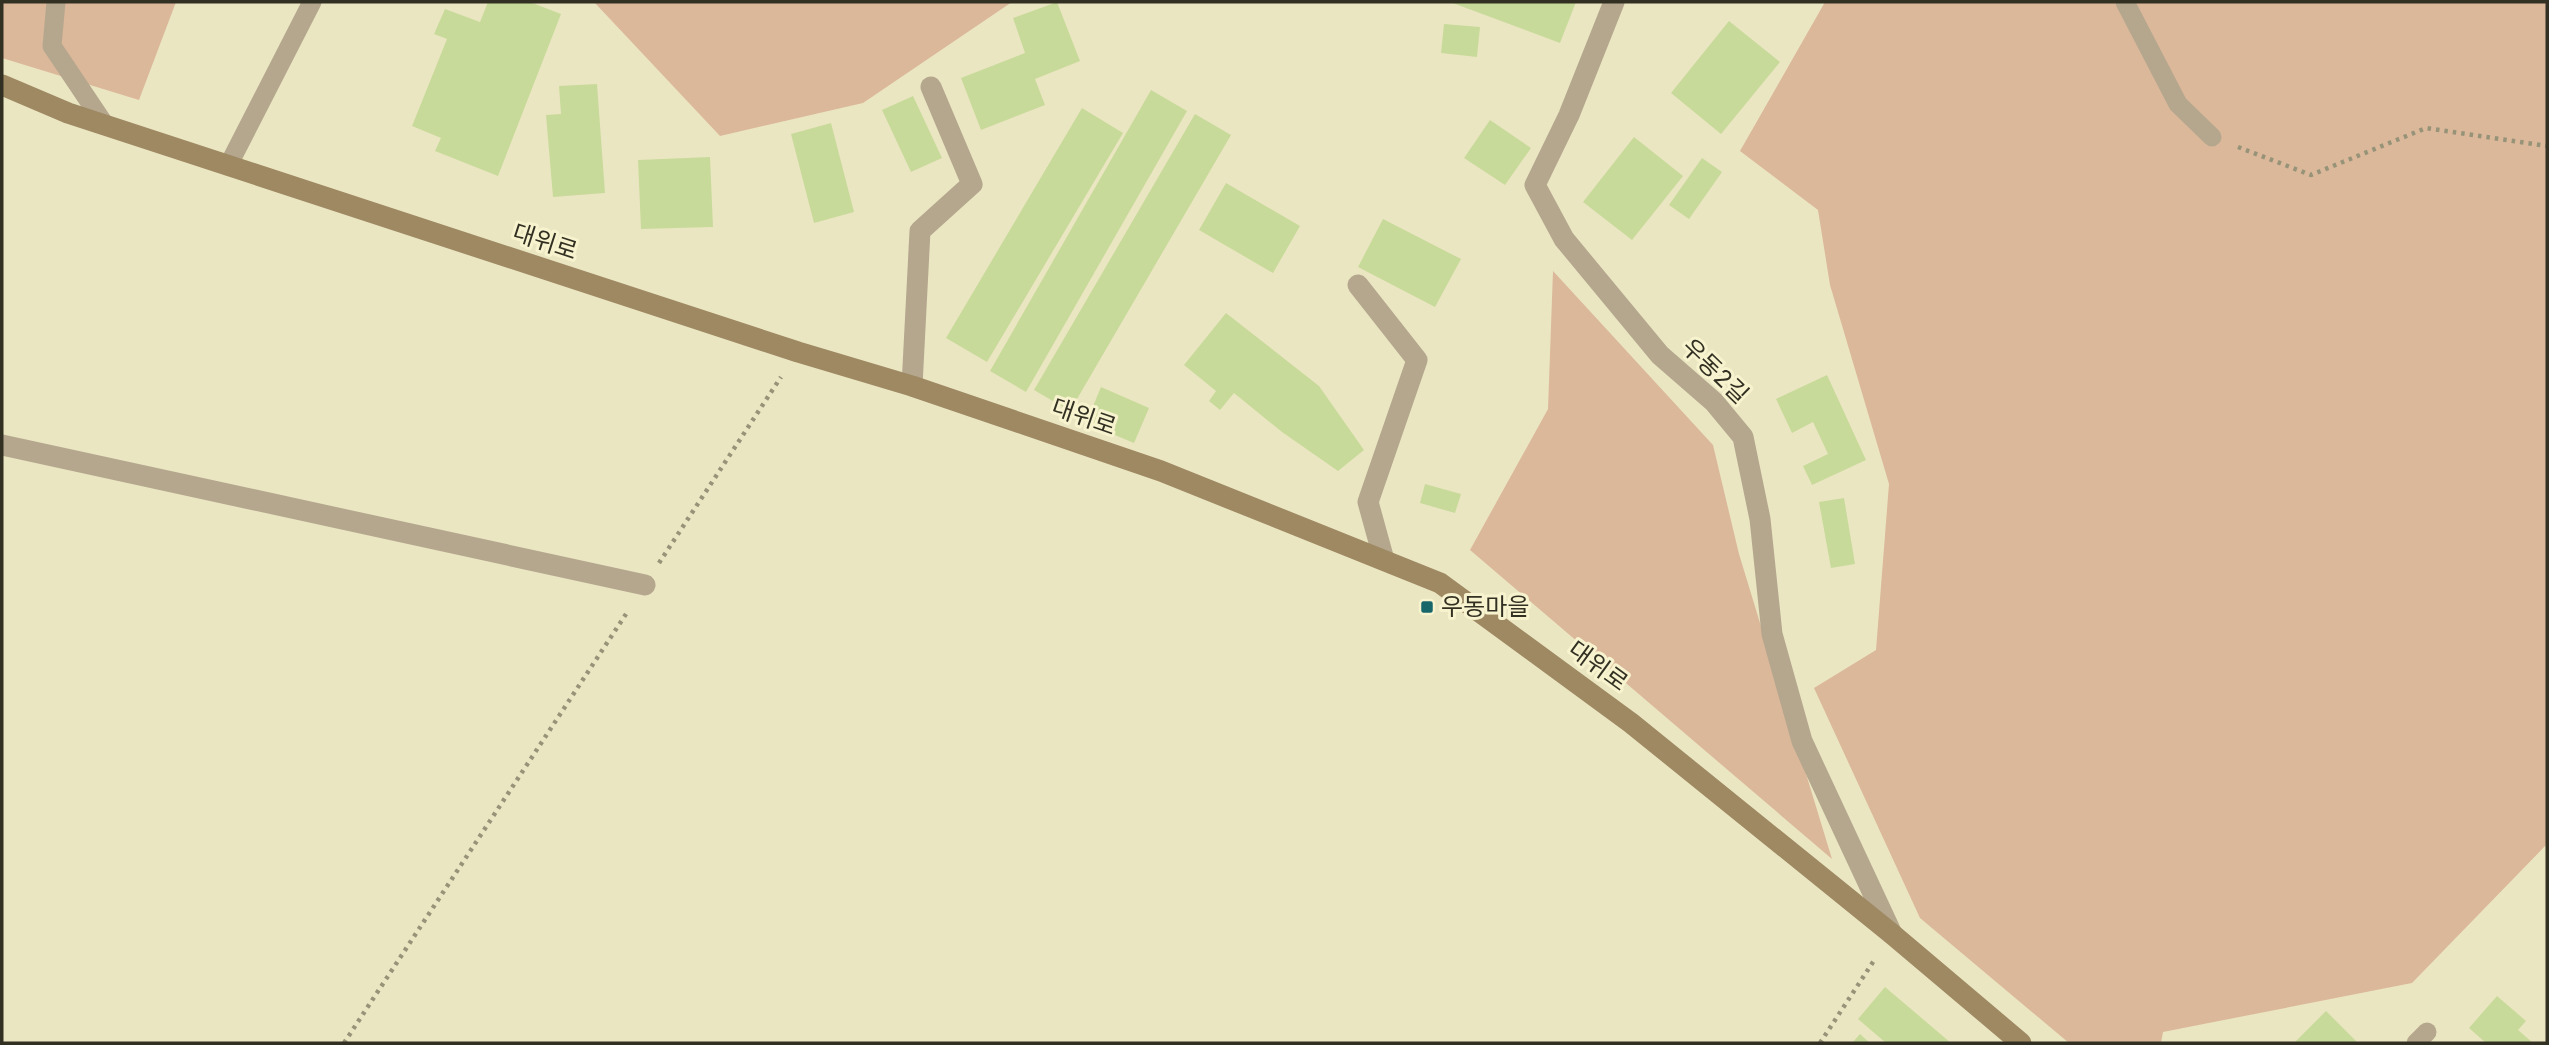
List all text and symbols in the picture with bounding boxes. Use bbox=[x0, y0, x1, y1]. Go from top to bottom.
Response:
street label: 대위로 bbox=[509, 217, 581, 266]
street label: 우동2길 bbox=[1676, 332, 1755, 409]
street label: 대위로 bbox=[1048, 392, 1120, 441]
place label: 우동마을 bbox=[1441, 592, 1529, 621]
marker: 우동마을 bbox=[1419, 599, 1435, 615]
street label: 대위로 bbox=[1563, 634, 1634, 697]

